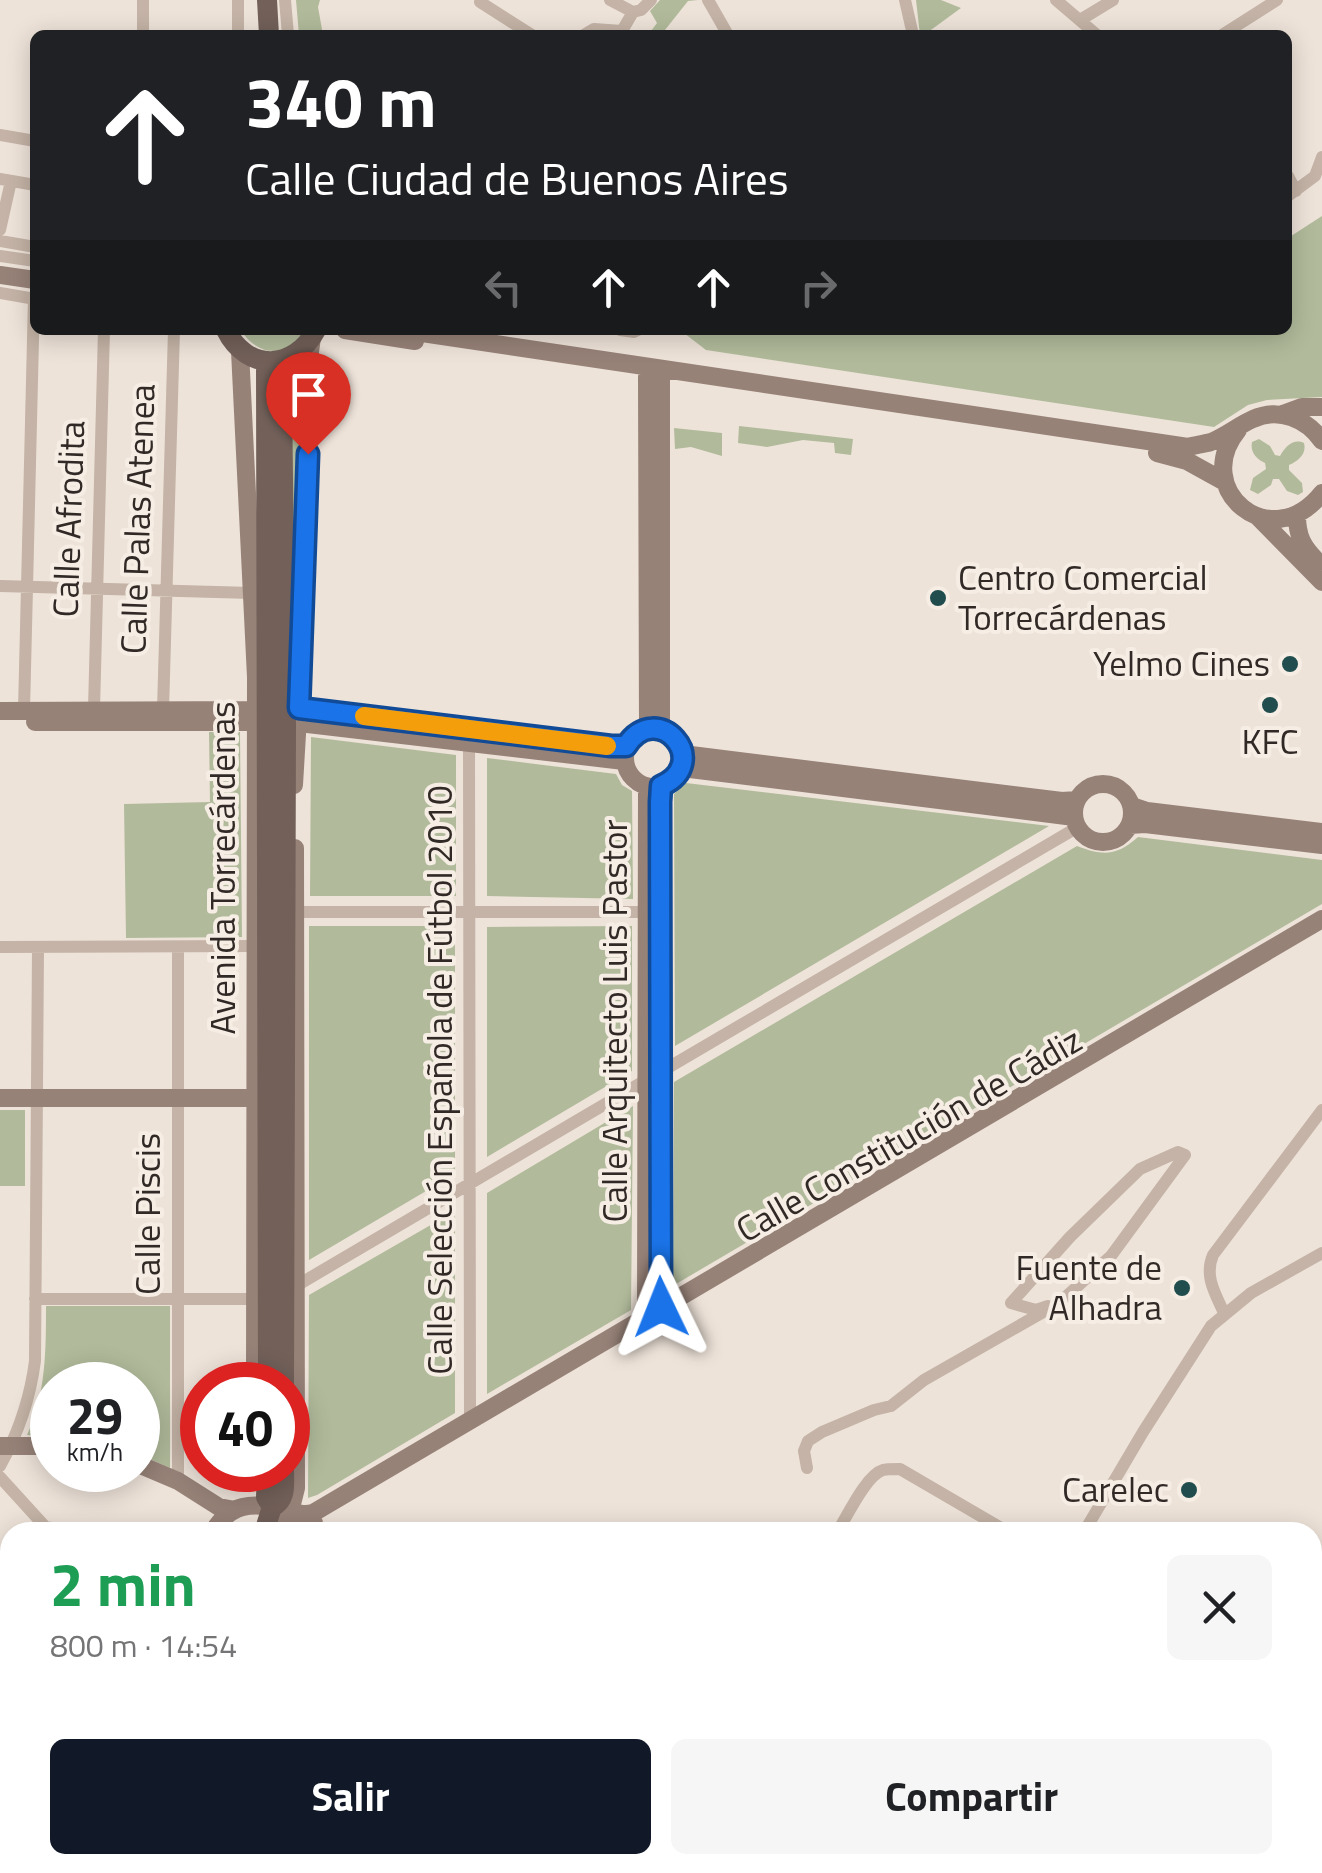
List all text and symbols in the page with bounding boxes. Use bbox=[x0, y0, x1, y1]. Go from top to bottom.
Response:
text: 340 m bbox=[245, 48, 437, 154]
icon: ahead bbox=[80, 70, 210, 200]
text: Calle Ciudad de Buenos Aires bbox=[245, 144, 789, 212]
icon: left bbox=[476, 260, 531, 315]
icon: ahead bbox=[581, 260, 636, 315]
icon: ahead bbox=[686, 260, 741, 315]
icon: right bbox=[791, 260, 846, 315]
pin bbox=[266, 352, 351, 455]
icon: arrive bbox=[281, 367, 336, 422]
street label: Calle Palas Atenea bbox=[105, 383, 169, 655]
street label: Calle Afrodita bbox=[38, 420, 98, 618]
place label: Centro Comercial Torrecárdenas bbox=[958, 550, 1208, 644]
marker: Centro Comercial Torrecárdenas bbox=[927, 587, 949, 609]
place label: Yelmo Cines bbox=[1093, 636, 1270, 690]
marker: Yelmo Cines bbox=[1279, 653, 1301, 675]
marker: KFC bbox=[1259, 694, 1281, 716]
street label: Avenida Torrecárdenas bbox=[195, 701, 249, 1035]
place label: KFC bbox=[1241, 714, 1299, 768]
street label: Calle Selección Española de Fútbol 2010 bbox=[412, 785, 466, 1375]
street label: Calle Arquitecto Luis Pastor bbox=[587, 819, 641, 1223]
street label: Calle Constitución de Cádiz bbox=[725, 1013, 1092, 1255]
street label: Calle Piscis bbox=[120, 1133, 174, 1295]
place label: Fuente de Alhadra bbox=[1015, 1240, 1162, 1334]
position arrow bbox=[609, 1255, 713, 1359]
marker: Fuente de Alhadra bbox=[1171, 1277, 1193, 1299]
speed limit sign: 40 bbox=[180, 1362, 310, 1492]
text: 29 bbox=[67, 1377, 123, 1453]
text: km/h bbox=[67, 1433, 123, 1471]
place label: Carelec bbox=[1062, 1462, 1169, 1516]
marker: Carelec bbox=[1178, 1479, 1200, 1501]
text: 2 min bbox=[50, 1538, 196, 1629]
button: close bbox=[1167, 1555, 1272, 1660]
text: 800 m · 14:54 bbox=[50, 1621, 237, 1669]
button: Salir bbox=[50, 1739, 651, 1854]
button: Compartir bbox=[671, 1739, 1272, 1854]

